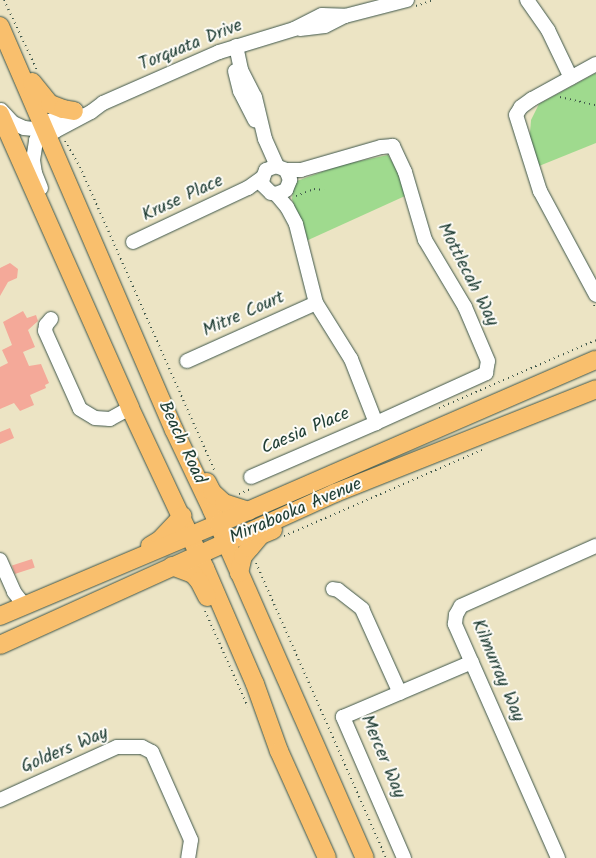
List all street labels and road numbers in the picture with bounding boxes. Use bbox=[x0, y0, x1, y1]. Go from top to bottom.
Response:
street label: Torquata Drive bbox=[136, 15, 246, 77]
street label: Kruse Place bbox=[139, 171, 227, 227]
street label: Mottlecah Way bbox=[432, 220, 502, 330]
street label: Mitre Court bbox=[200, 287, 288, 343]
street label: Beach Road bbox=[152, 398, 210, 488]
street label: Caesia Place bbox=[259, 404, 353, 460]
street label: Mirrabooka Avenue bbox=[227, 474, 365, 550]
street label: Kilmurray Way bbox=[466, 616, 528, 726]
street label: Mercer Way bbox=[355, 712, 409, 802]
street label: Golders Way bbox=[18, 723, 112, 779]

